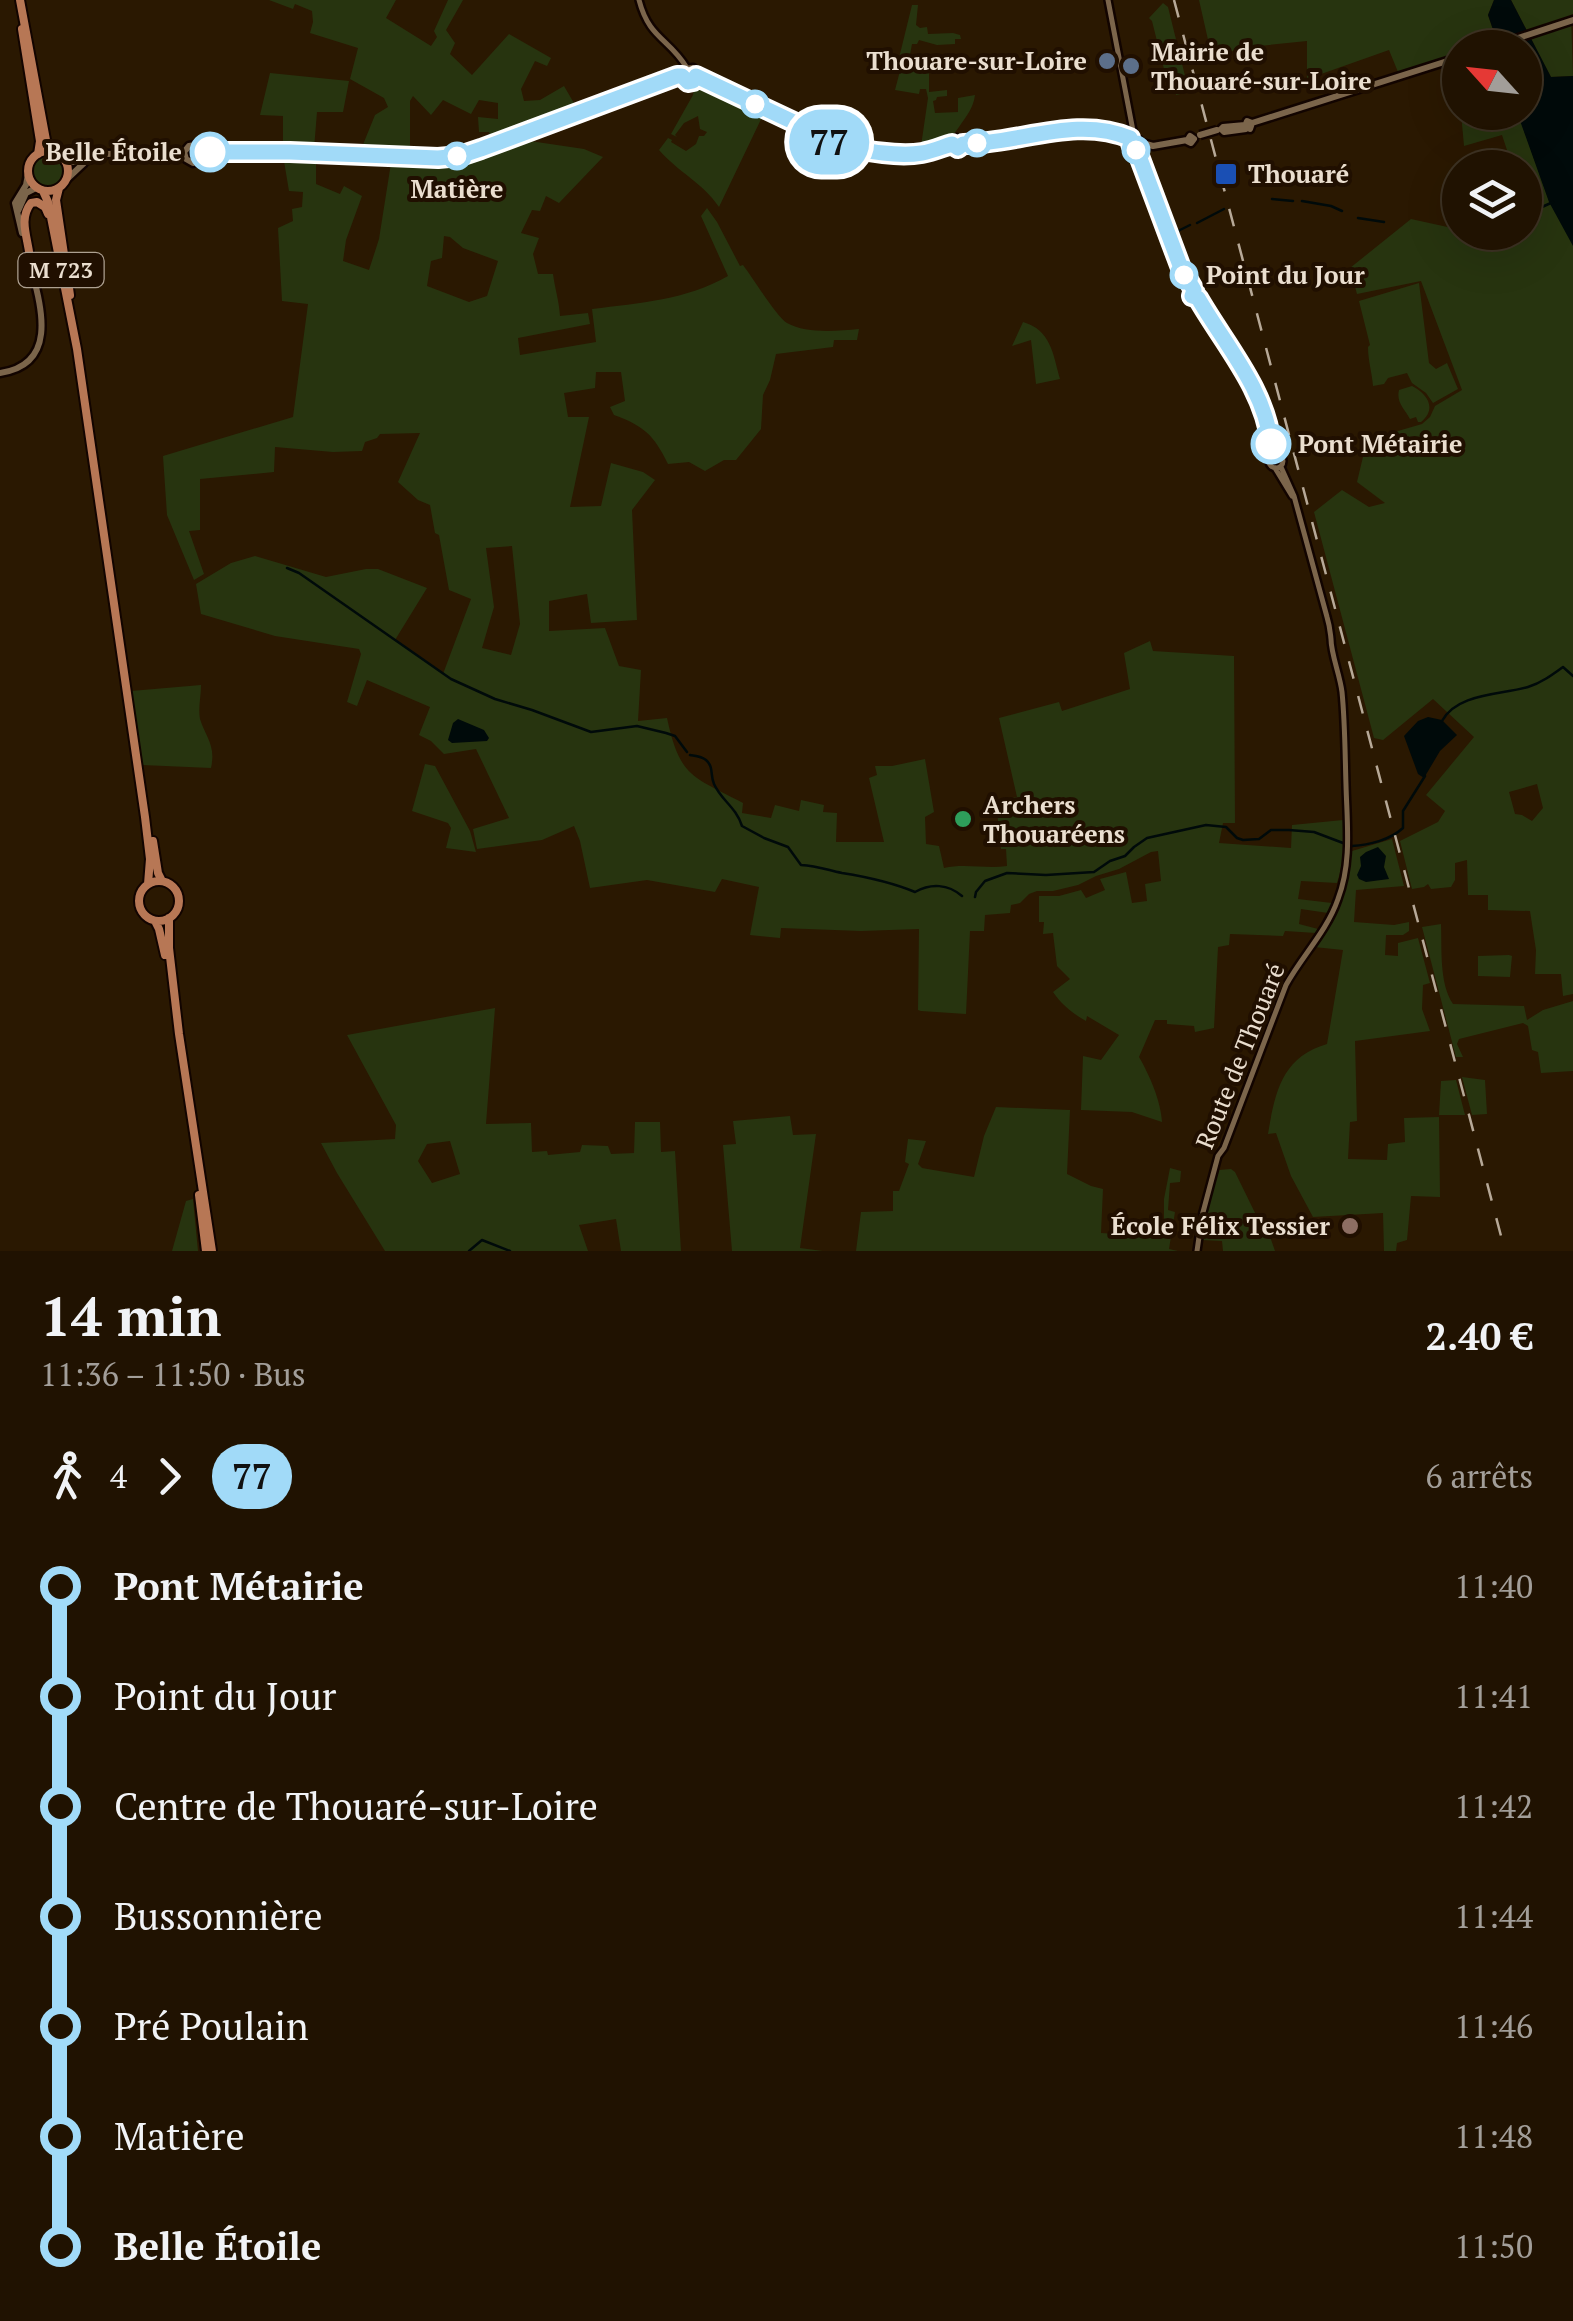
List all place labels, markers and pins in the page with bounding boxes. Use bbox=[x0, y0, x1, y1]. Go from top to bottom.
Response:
place label: Mairie de Thouaré-sur-Loire bbox=[1151, 35, 1372, 97]
place label: Thouare-sur-Loire bbox=[866, 44, 1087, 77]
marker: Thouare-sur-Loire bbox=[1096, 50, 1118, 72]
marker: Mairie de Thouaré-sur-Loire bbox=[1120, 55, 1142, 77]
unlabelled marker bbox=[742, 91, 768, 117]
unlabelled marker bbox=[964, 130, 990, 156]
marker: Belle Étoile bbox=[191, 133, 229, 171]
place label: Belle Étoile bbox=[46, 135, 182, 168]
unlabelled marker bbox=[1123, 137, 1149, 163]
marker: Matière bbox=[444, 143, 470, 169]
place label: Thouaré bbox=[1248, 157, 1349, 190]
marker: Thouaré bbox=[1213, 161, 1239, 187]
place label: Matière bbox=[410, 172, 504, 205]
place label: Point du Jour bbox=[1206, 258, 1365, 291]
marker: Point du Jour bbox=[1171, 262, 1197, 288]
marker: Pont Métairie bbox=[1252, 425, 1290, 463]
place label: Pont Métairie bbox=[1298, 427, 1462, 460]
place label: Archers Thouaréens bbox=[983, 788, 1125, 850]
marker: Archers Thouaréens bbox=[952, 808, 974, 830]
place label: École Félix Tessier bbox=[1111, 1209, 1330, 1242]
marker: École Félix Tessier bbox=[1339, 1215, 1361, 1237]

